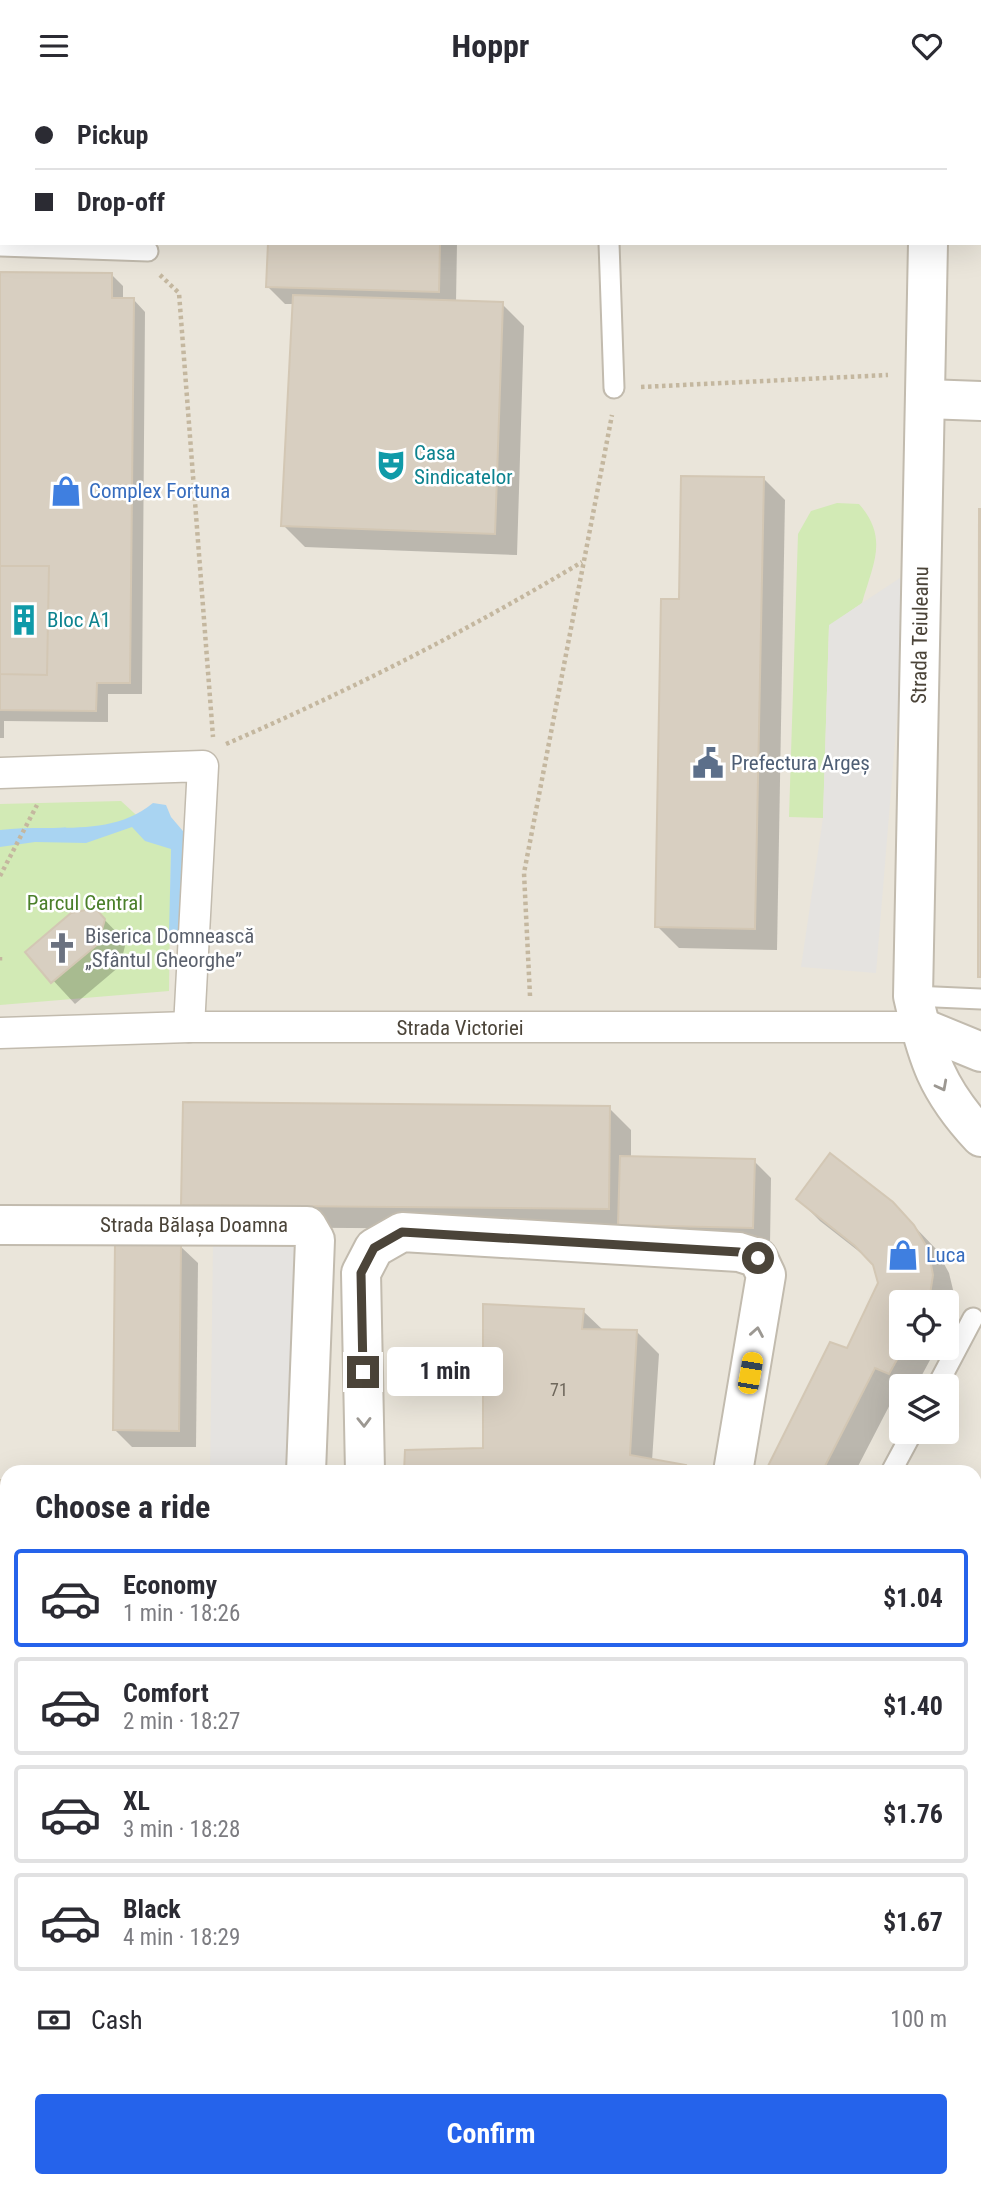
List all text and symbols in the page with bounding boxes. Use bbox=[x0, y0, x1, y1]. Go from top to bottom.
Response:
icon: menu bbox=[35, 27, 73, 65]
text: Hoppr bbox=[452, 27, 529, 65]
icon: heart bbox=[908, 27, 946, 65]
text: Pickup bbox=[77, 120, 148, 150]
text: Drop-off bbox=[77, 187, 165, 217]
place label: Casa Sindicatelor bbox=[414, 441, 513, 489]
theatre icon: Casa Sindicatelor bbox=[374, 448, 408, 482]
shop icon: Complex Fortuna bbox=[49, 474, 83, 508]
place label: Complex Fortuna bbox=[89, 479, 230, 503]
street label: Strada Teiuleanu bbox=[907, 566, 933, 704]
building icon: Bloc A1 bbox=[7, 603, 41, 637]
place label: Bloc A1 bbox=[47, 608, 111, 632]
public building icon: Prefectura Argeș bbox=[691, 746, 725, 780]
place label: Prefectura Argeș bbox=[731, 751, 870, 775]
park label: Parcul Central bbox=[27, 891, 143, 915]
place label: Biserica Domnească „Sfântul Gheorghe” bbox=[85, 924, 254, 972]
church icon: Biserica Domnească „Sfântul Gheorghe” bbox=[45, 931, 79, 965]
street label: Strada Victoriei bbox=[396, 1016, 524, 1040]
one-way arrow bbox=[933, 1079, 947, 1092]
street label: Strada Bălașa Doamna bbox=[100, 1213, 288, 1237]
shop icon: Luca bbox=[886, 1238, 920, 1272]
route start bbox=[742, 1242, 774, 1274]
place label: Luca bbox=[926, 1243, 965, 1267]
map controls bbox=[889, 1290, 959, 1444]
button: locate bbox=[889, 1290, 959, 1360]
one-way arrow bbox=[749, 1326, 764, 1338]
callout: 1 min bbox=[388, 1347, 503, 1397]
car bbox=[737, 1350, 764, 1396]
route end bbox=[347, 1356, 379, 1388]
text: 1 min bbox=[419, 1358, 471, 1385]
button: layers bbox=[889, 1374, 959, 1444]
house number: 71 bbox=[550, 1379, 568, 1400]
one-way arrow bbox=[356, 1417, 372, 1428]
text: Choose a ride bbox=[35, 1488, 210, 1526]
icon: car bbox=[39, 1567, 102, 1630]
text: Economy bbox=[123, 1570, 217, 1600]
text: $1.04 bbox=[883, 1583, 943, 1613]
text: 1 min · 18:26 bbox=[123, 1600, 240, 1627]
icon: car bbox=[39, 1675, 102, 1738]
text: Comfort bbox=[123, 1678, 209, 1708]
text: $1.40 bbox=[883, 1691, 943, 1721]
text: 2 min · 18:27 bbox=[123, 1708, 240, 1735]
icon: car bbox=[39, 1783, 102, 1846]
text: XL bbox=[123, 1786, 150, 1816]
text: $1.76 bbox=[883, 1799, 943, 1829]
text: 3 min · 18:28 bbox=[123, 1816, 240, 1843]
icon: car bbox=[39, 1891, 102, 1954]
text: Black bbox=[123, 1894, 181, 1924]
text: $1.67 bbox=[883, 1907, 943, 1937]
text: 4 min · 18:29 bbox=[123, 1924, 240, 1951]
icon: cash bbox=[35, 2001, 73, 2039]
text: Cash bbox=[91, 2005, 143, 2035]
text: 100 m bbox=[890, 2006, 947, 2033]
button: Confirm bbox=[35, 2094, 947, 2174]

